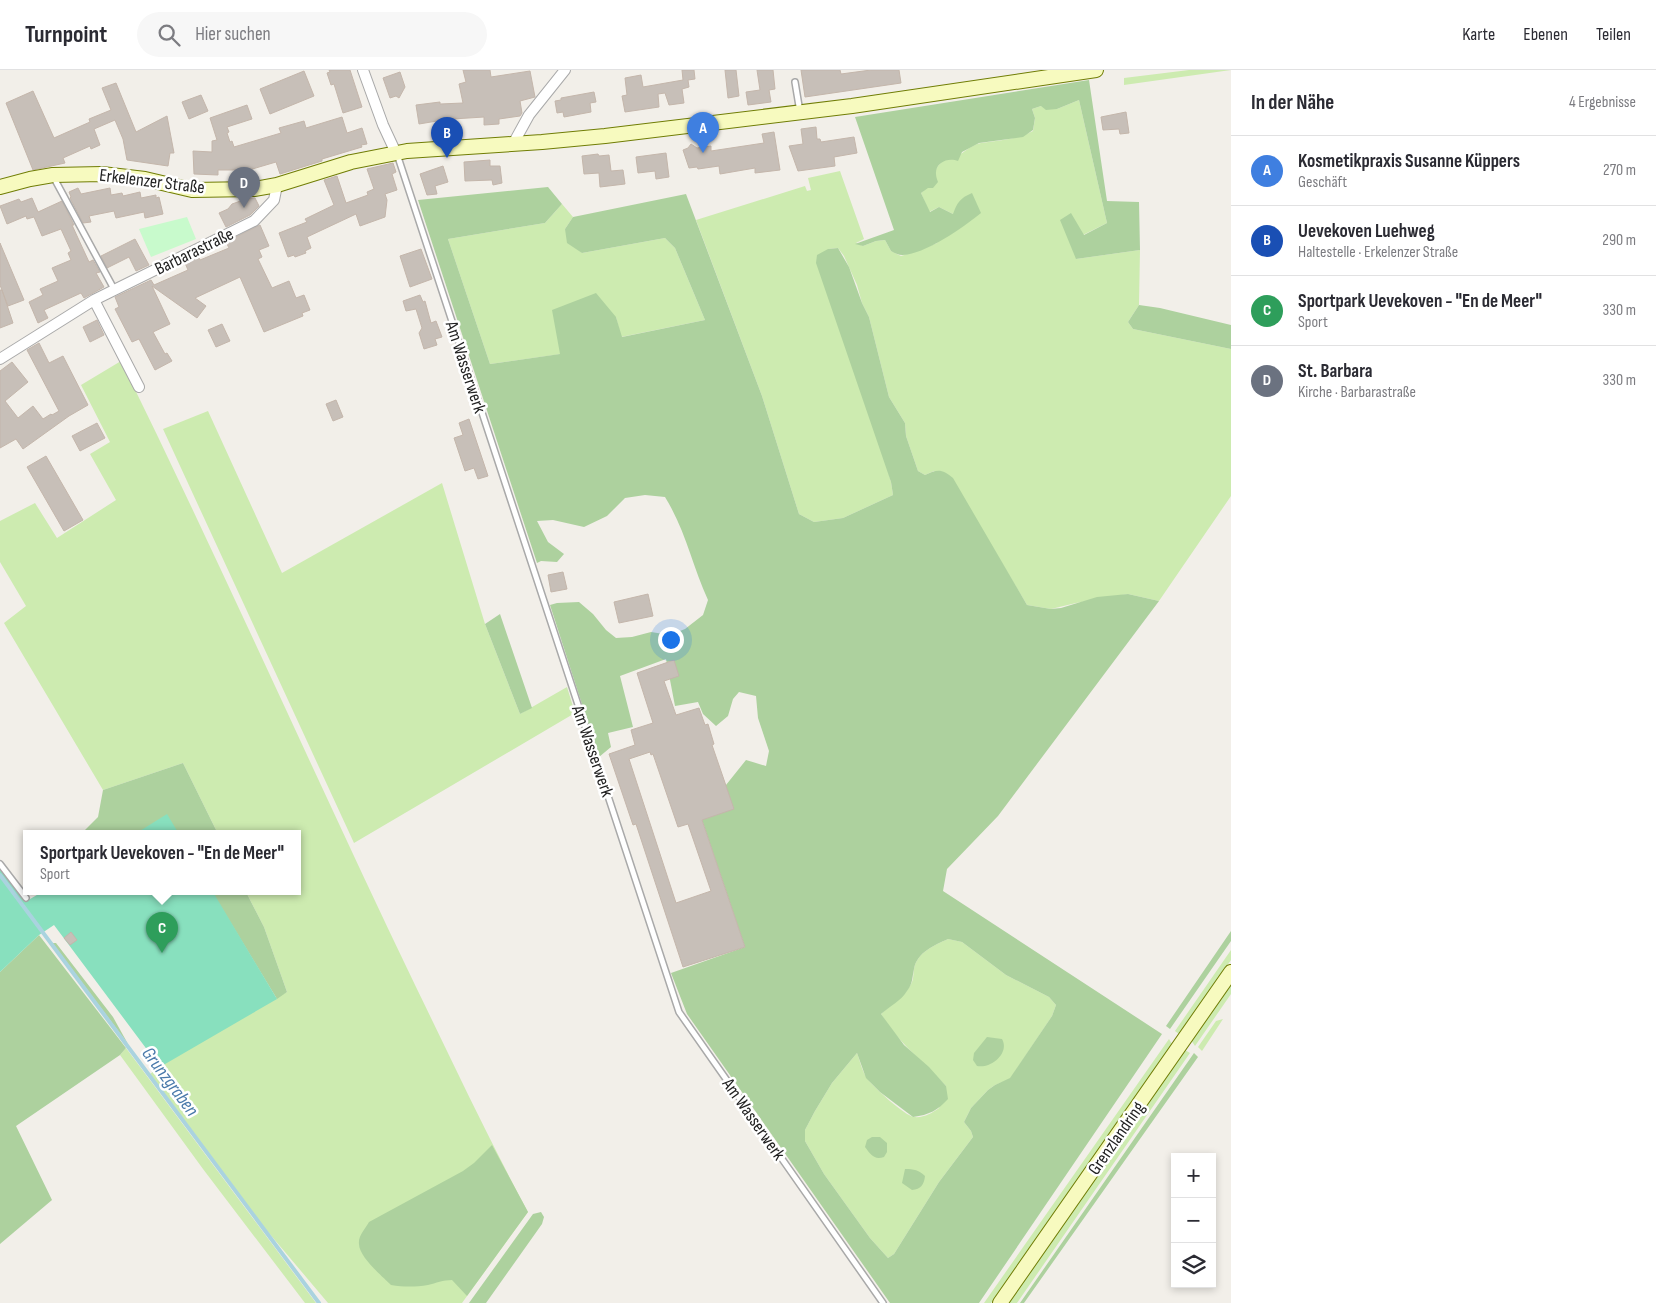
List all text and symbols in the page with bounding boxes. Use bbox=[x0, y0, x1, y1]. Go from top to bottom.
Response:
search box bbox=[137, 12, 487, 57]
text: Turnpoint bbox=[25, 20, 107, 49]
icon: search bbox=[155, 21, 183, 49]
text: Hier suchen bbox=[195, 23, 271, 46]
text: Karte bbox=[1462, 24, 1495, 45]
text: Ebenen bbox=[1523, 24, 1568, 45]
text: Teilen bbox=[1596, 24, 1631, 45]
text: In der Nähe bbox=[1251, 90, 1334, 115]
text: 4 Ergebnisse bbox=[1569, 93, 1636, 112]
pin: A bbox=[687, 112, 719, 153]
pin: B bbox=[431, 117, 463, 158]
text: Kosmetikpraxis Susanne Küppers bbox=[1298, 150, 1520, 173]
text: A bbox=[1263, 161, 1271, 180]
text: 270 m bbox=[1603, 161, 1636, 180]
street label: Erkelenzer Straße bbox=[98, 165, 206, 198]
pin: D bbox=[228, 167, 260, 208]
text: Geschäft bbox=[1298, 173, 1347, 192]
text: Uevekoven Luehweg bbox=[1298, 220, 1435, 243]
street label: Barbarastraße bbox=[151, 223, 237, 279]
text: B bbox=[1263, 231, 1271, 250]
text: 290 m bbox=[1602, 231, 1636, 250]
text: Haltestelle · Erkelenzer Straße bbox=[1298, 243, 1458, 262]
text: Sportpark Uevekoven - "En de Meer" bbox=[1298, 290, 1542, 313]
text: C bbox=[1263, 301, 1271, 320]
text: 330 m bbox=[1603, 301, 1636, 320]
text: Sport bbox=[1298, 313, 1328, 332]
street label: Am Wasserwerk bbox=[441, 318, 490, 416]
text: St. Barbara bbox=[1298, 360, 1373, 383]
text: D bbox=[1263, 371, 1271, 390]
text: 330 m bbox=[1603, 371, 1636, 390]
text: Kirche · Barbarastraße bbox=[1298, 383, 1416, 402]
your location bbox=[658, 627, 684, 653]
street label: Am Wasserwerk bbox=[567, 702, 618, 800]
popup bbox=[23, 830, 301, 895]
text: Sportpark Uevekoven - "En de Meer" bbox=[40, 842, 284, 865]
text: Sport bbox=[40, 865, 70, 884]
pin: C bbox=[146, 912, 178, 953]
water label: Grunzgraben bbox=[136, 1043, 203, 1121]
street label: Am Wasserwerk bbox=[717, 1073, 790, 1164]
street label: Grenzlandring bbox=[1084, 1098, 1149, 1179]
map controls bbox=[1171, 1153, 1216, 1288]
button: + bbox=[1171, 1153, 1216, 1198]
button: − bbox=[1171, 1198, 1216, 1243]
button: layers bbox=[1171, 1243, 1216, 1288]

